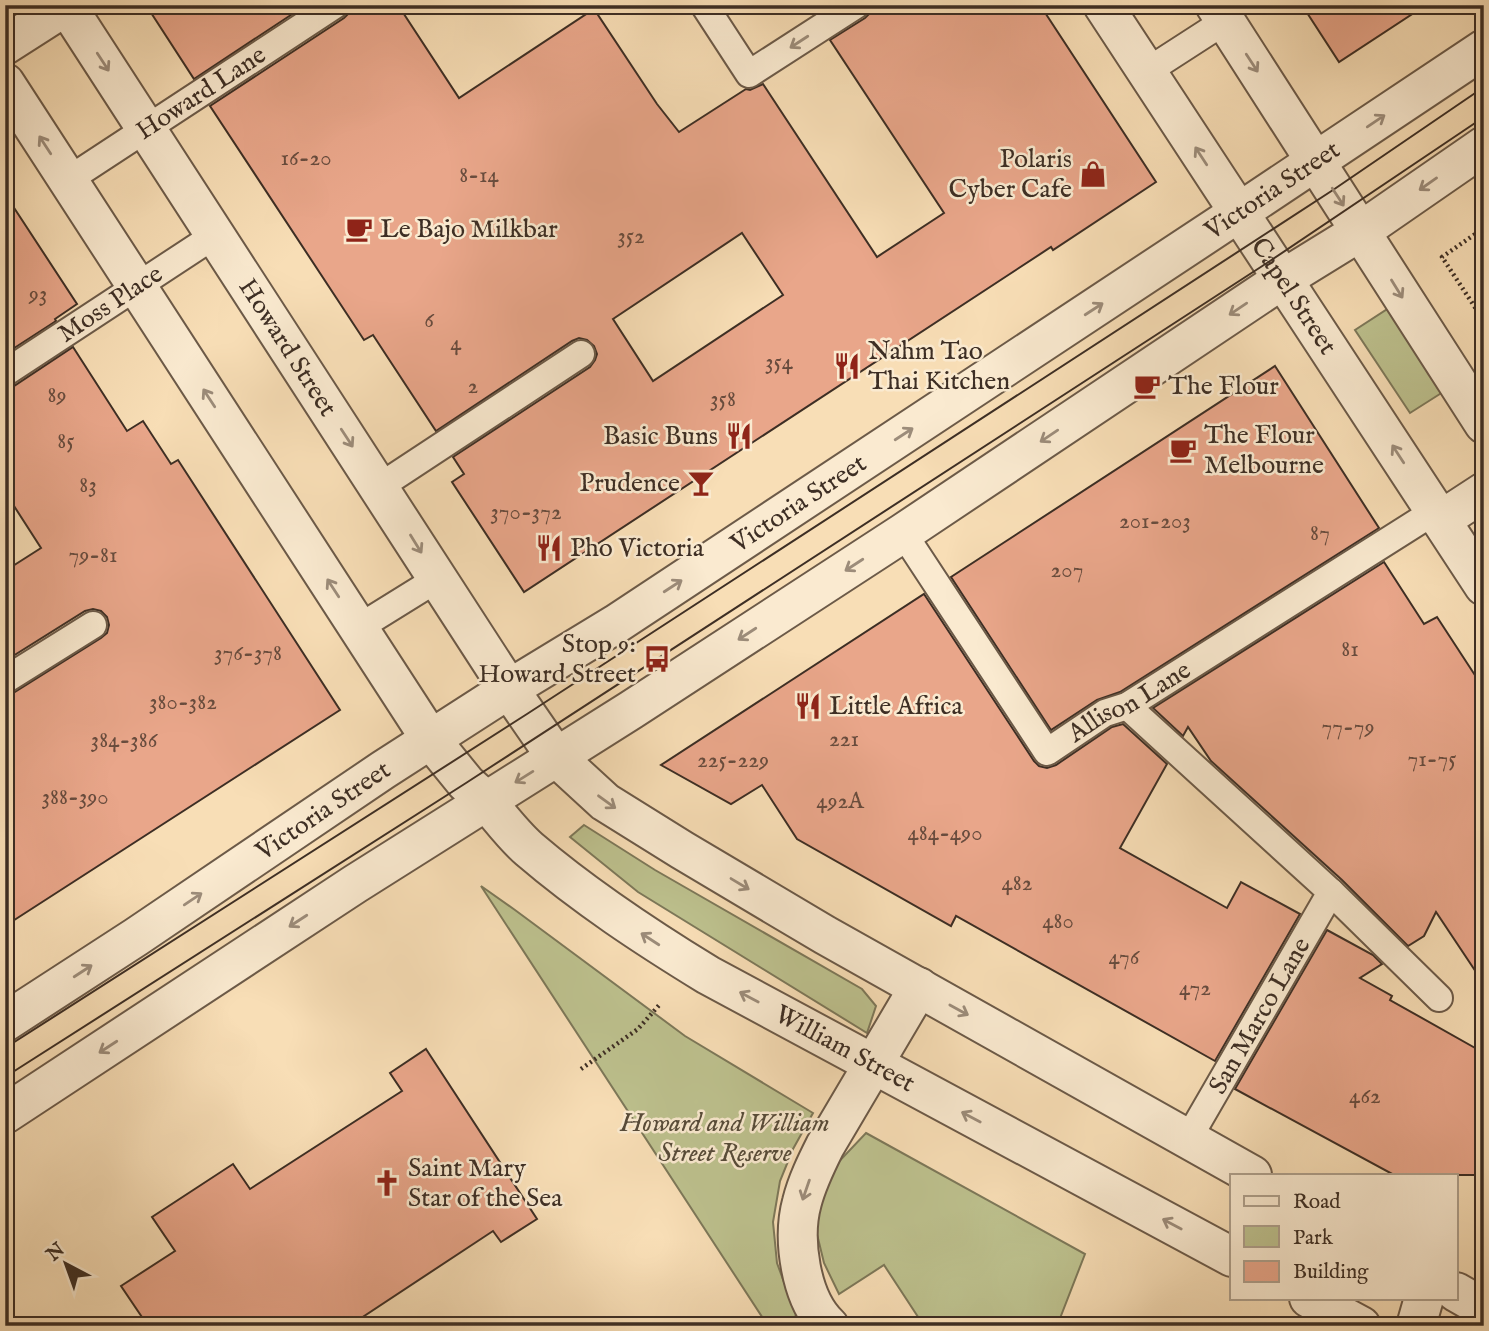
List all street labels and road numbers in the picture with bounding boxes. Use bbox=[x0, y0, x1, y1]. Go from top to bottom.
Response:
street label: Howard Lane bbox=[130, 38, 272, 147]
street label: Victoria Street bbox=[1197, 133, 1346, 248]
street label: Capel Street bbox=[1243, 231, 1344, 361]
street label: Moss Place bbox=[52, 257, 169, 350]
street label: Howard Street bbox=[231, 272, 345, 423]
street label: Victoria Street bbox=[723, 447, 873, 561]
street label: Allison Lane bbox=[1061, 653, 1197, 750]
street label: Victoria Street bbox=[248, 753, 397, 868]
street label: San Marco Lane bbox=[1202, 932, 1318, 1100]
street label: William Street bbox=[769, 997, 921, 1100]

